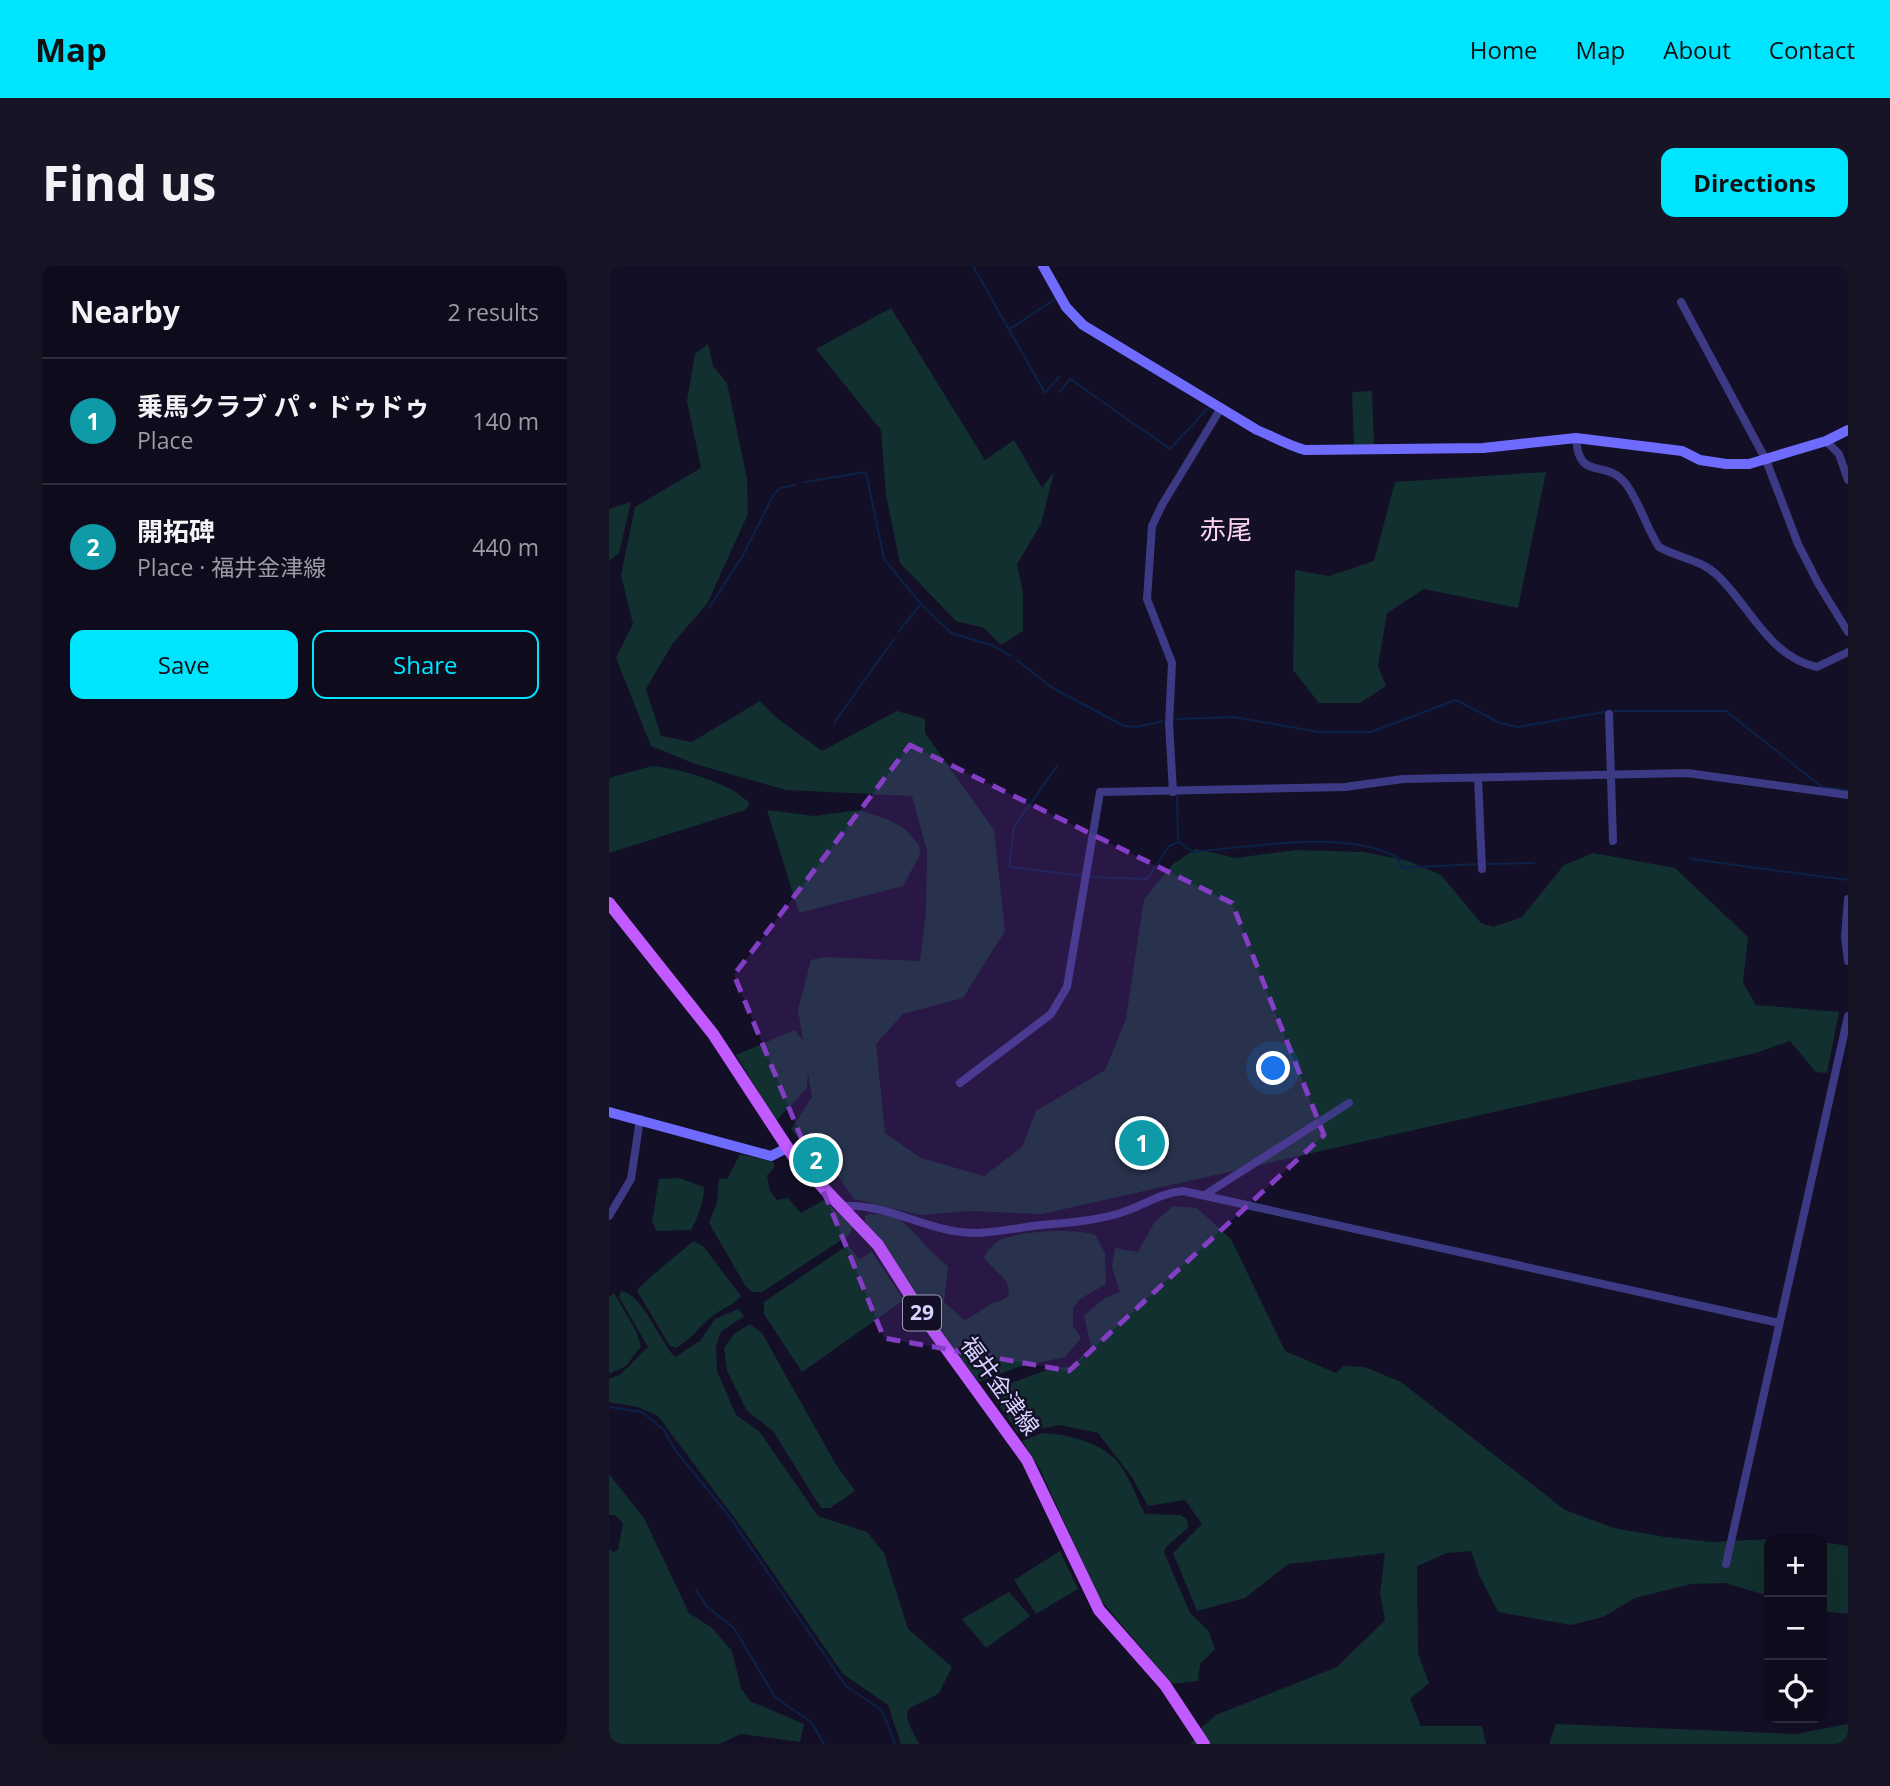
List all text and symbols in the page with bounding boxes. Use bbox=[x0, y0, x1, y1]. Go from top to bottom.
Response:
text: Map bbox=[35, 27, 107, 72]
text: Home bbox=[1470, 33, 1538, 66]
text: Map bbox=[1576, 33, 1625, 66]
text: About bbox=[1663, 33, 1731, 66]
text: Contact bbox=[1769, 33, 1855, 66]
button: Directions bbox=[1661, 148, 1848, 217]
text: Find us bbox=[42, 149, 216, 215]
text: Nearby bbox=[70, 291, 180, 332]
text: 2 results bbox=[448, 296, 539, 328]
text: 乗馬クラブ パ・ドゥドゥ bbox=[137, 388, 430, 424]
text: 1 bbox=[86, 405, 100, 437]
text: 140 m bbox=[472, 405, 539, 437]
text: Place bbox=[137, 424, 193, 456]
district label: 赤尾 bbox=[1200, 511, 1252, 547]
text: 開拓碑 bbox=[137, 513, 215, 549]
text: 2 bbox=[86, 531, 100, 563]
text: 440 m bbox=[472, 531, 539, 563]
text: Place · 福井金津線 bbox=[137, 551, 326, 583]
button: Save bbox=[70, 630, 298, 699]
button: Share bbox=[312, 630, 539, 699]
your location bbox=[1256, 1051, 1290, 1085]
pin: 1 bbox=[1119, 1117, 1165, 1169]
pin: 2 bbox=[793, 1134, 839, 1186]
road number: 29 bbox=[903, 1296, 941, 1330]
street label: 福井金津線 bbox=[954, 1329, 1048, 1441]
map controls bbox=[1764, 1534, 1827, 1723]
button: + bbox=[1764, 1534, 1827, 1597]
button: − bbox=[1764, 1597, 1827, 1660]
button: locate bbox=[1764, 1660, 1827, 1723]

